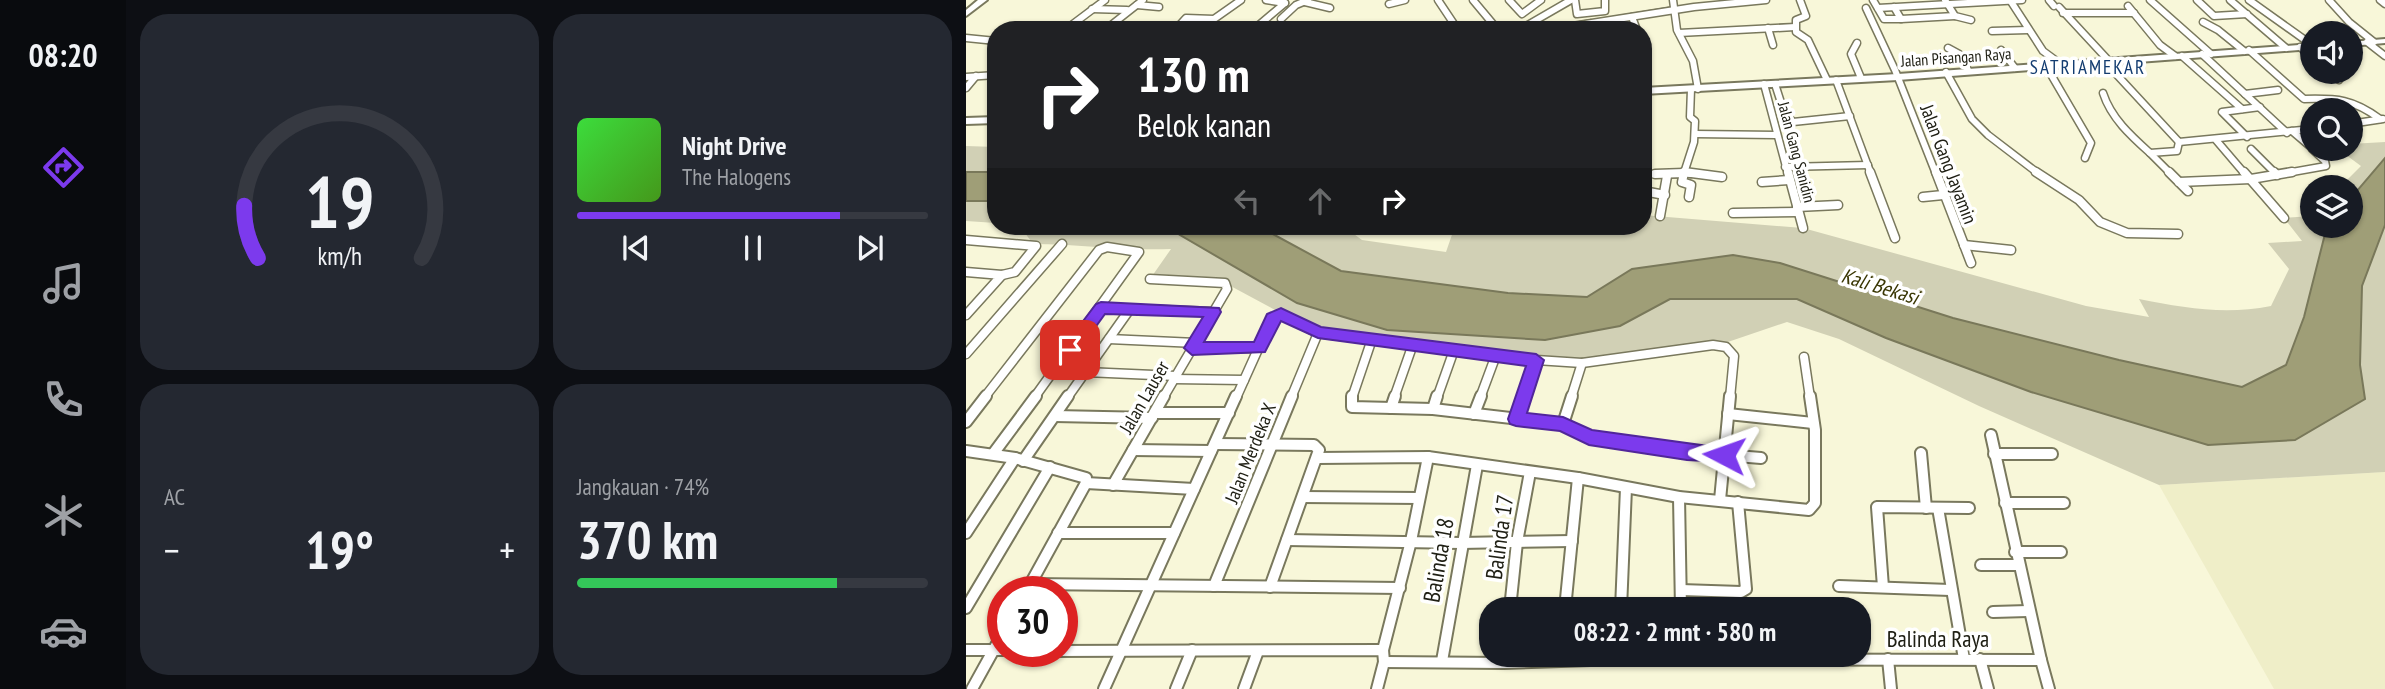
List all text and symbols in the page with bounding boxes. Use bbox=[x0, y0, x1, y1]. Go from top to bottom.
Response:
map controls bbox=[2300, 21, 2363, 238]
button: sound bbox=[2300, 21, 2363, 84]
text: 08:20 bbox=[28, 34, 98, 76]
text: 130 m bbox=[1137, 42, 1250, 106]
street label: Jalan Pisangan Raya bbox=[1899, 43, 2012, 71]
icon: right bbox=[1022, 49, 1113, 140]
district label: SATRIAMEKAR bbox=[2030, 55, 2146, 79]
street label: Jalan Gang Sanidin bbox=[1774, 98, 1820, 205]
button: search bbox=[2300, 98, 2363, 161]
street label: Jalan Gang Jayamin bbox=[1915, 100, 1983, 227]
text: Belok kanan bbox=[1137, 104, 1271, 146]
text: Night Drive bbox=[682, 129, 787, 162]
icon: directions bbox=[39, 143, 88, 192]
text: 19 bbox=[305, 155, 374, 249]
text: The Halogens bbox=[682, 162, 791, 191]
button: layers bbox=[2300, 175, 2363, 238]
icon: left bbox=[1228, 182, 1266, 220]
icon: ahead bbox=[1301, 182, 1339, 220]
icon: right bbox=[1374, 182, 1412, 220]
icon: previous bbox=[617, 229, 655, 267]
icon: pause bbox=[734, 229, 772, 267]
icon: next bbox=[851, 229, 889, 267]
text: km/h bbox=[317, 240, 362, 272]
icon: music bbox=[39, 259, 88, 308]
water label: Kali Bekasi bbox=[1838, 262, 1924, 311]
pin bbox=[1040, 320, 1100, 380]
icon: arrive bbox=[1051, 331, 1089, 369]
street label: Jalan Lauser bbox=[1113, 356, 1175, 438]
icon: phone bbox=[39, 375, 88, 424]
street label: Jalan Merdeka X bbox=[1219, 399, 1281, 507]
position arrow bbox=[1687, 418, 1761, 492]
text: Jangkauan · 74% bbox=[577, 472, 709, 501]
text: AC bbox=[164, 482, 185, 511]
icon: climate bbox=[39, 491, 88, 540]
street label: Balinda 17 bbox=[1479, 493, 1519, 581]
text: 370 km bbox=[577, 506, 718, 573]
text: 19° bbox=[305, 516, 374, 583]
street label: Balinda 18 bbox=[1416, 516, 1460, 604]
text: − bbox=[164, 525, 180, 574]
text: + bbox=[499, 525, 515, 574]
speed limit sign: 30 bbox=[987, 576, 1078, 667]
icon: car bbox=[39, 607, 88, 656]
text: 08:22 · 2 mnt · 580 m bbox=[1574, 615, 1776, 648]
street label: Balinda Raya bbox=[1887, 624, 1989, 653]

